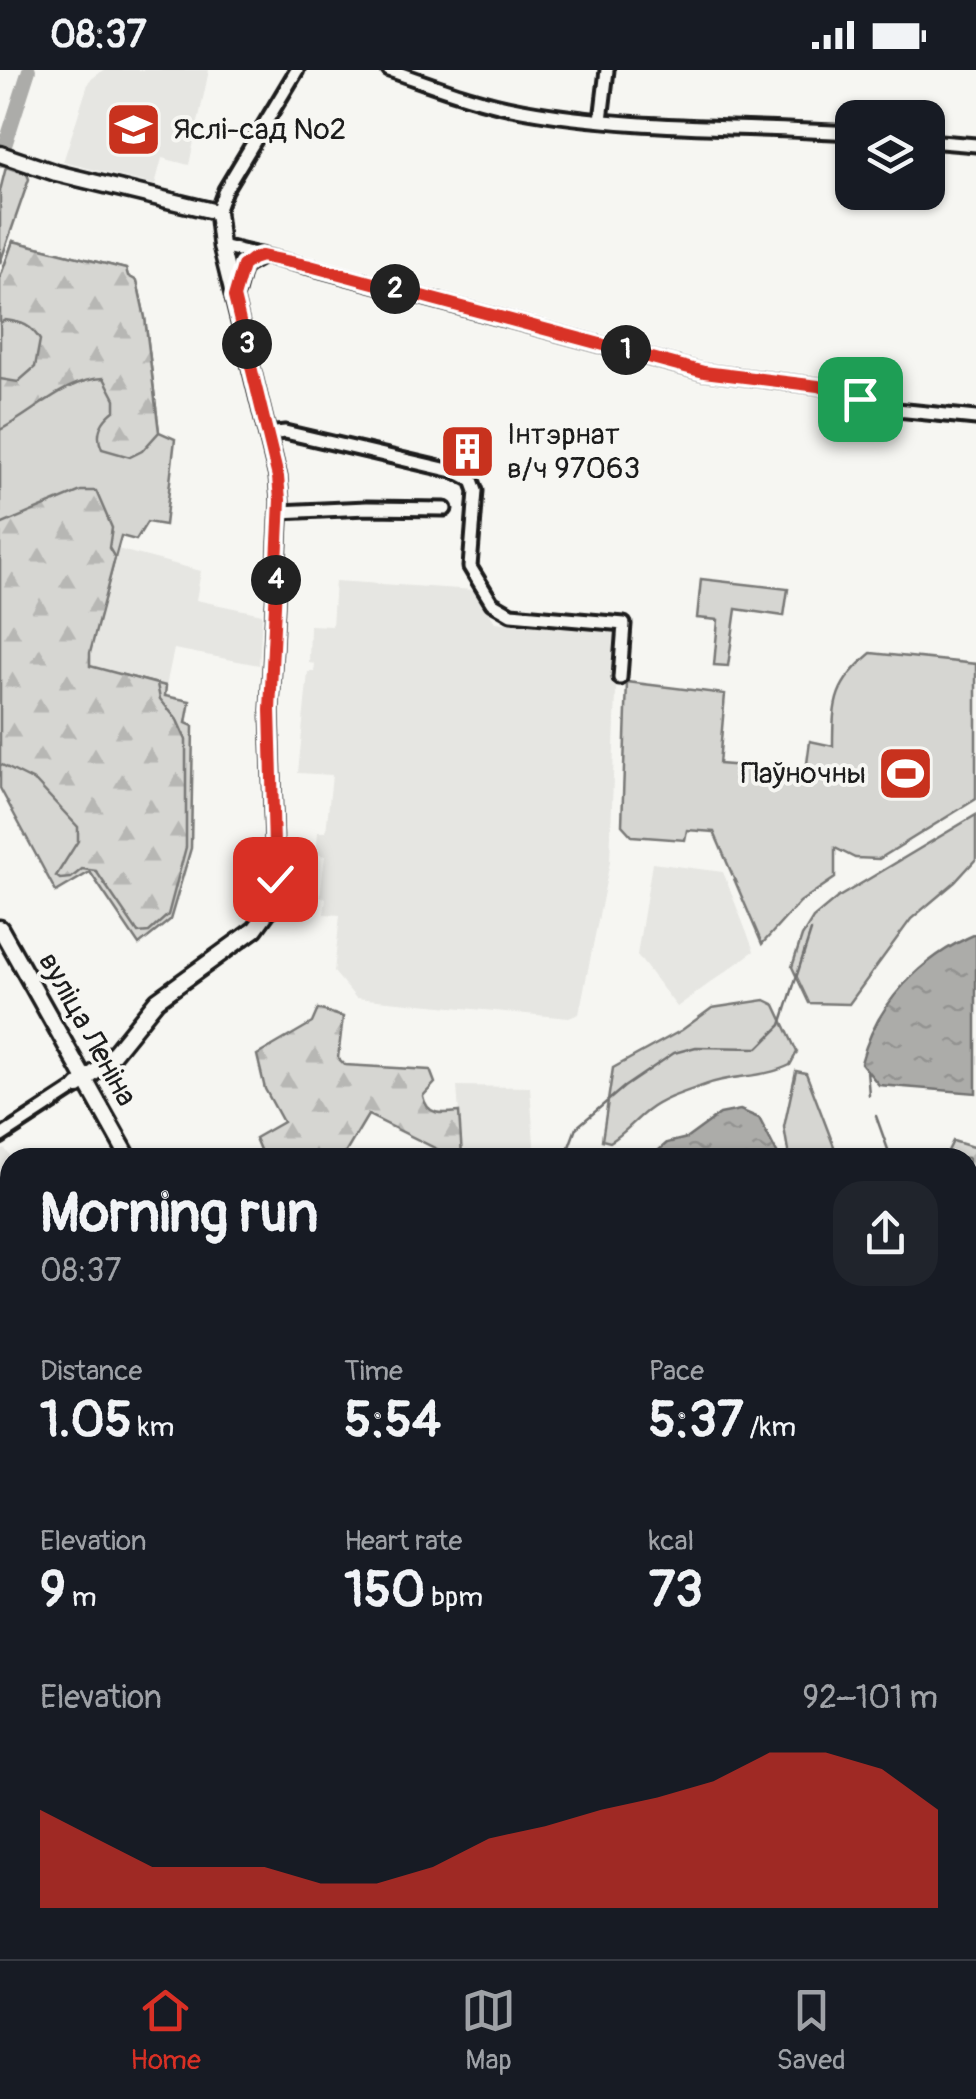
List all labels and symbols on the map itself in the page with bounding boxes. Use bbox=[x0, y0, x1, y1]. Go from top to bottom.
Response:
school or university icon: Яслі-сад №2 bbox=[104, 99, 164, 159]
place label: Яслі-сад №2 bbox=[173, 111, 346, 148]
pin: 2 bbox=[370, 264, 420, 314]
pin: 3 bbox=[222, 319, 272, 369]
pin: 1 bbox=[601, 325, 651, 375]
pin bbox=[818, 357, 903, 442]
place label: Інтэрнат в/ч 97063 bbox=[507, 416, 640, 487]
building icon: Інтэрнат в/ч 97063 bbox=[438, 421, 498, 481]
pin: 4 bbox=[251, 555, 301, 605]
sports icon: Паўночны bbox=[875, 743, 935, 803]
place label: Паўночны bbox=[741, 755, 866, 792]
pin bbox=[233, 837, 318, 922]
street label: вуліца Леніна bbox=[30, 946, 145, 1113]

